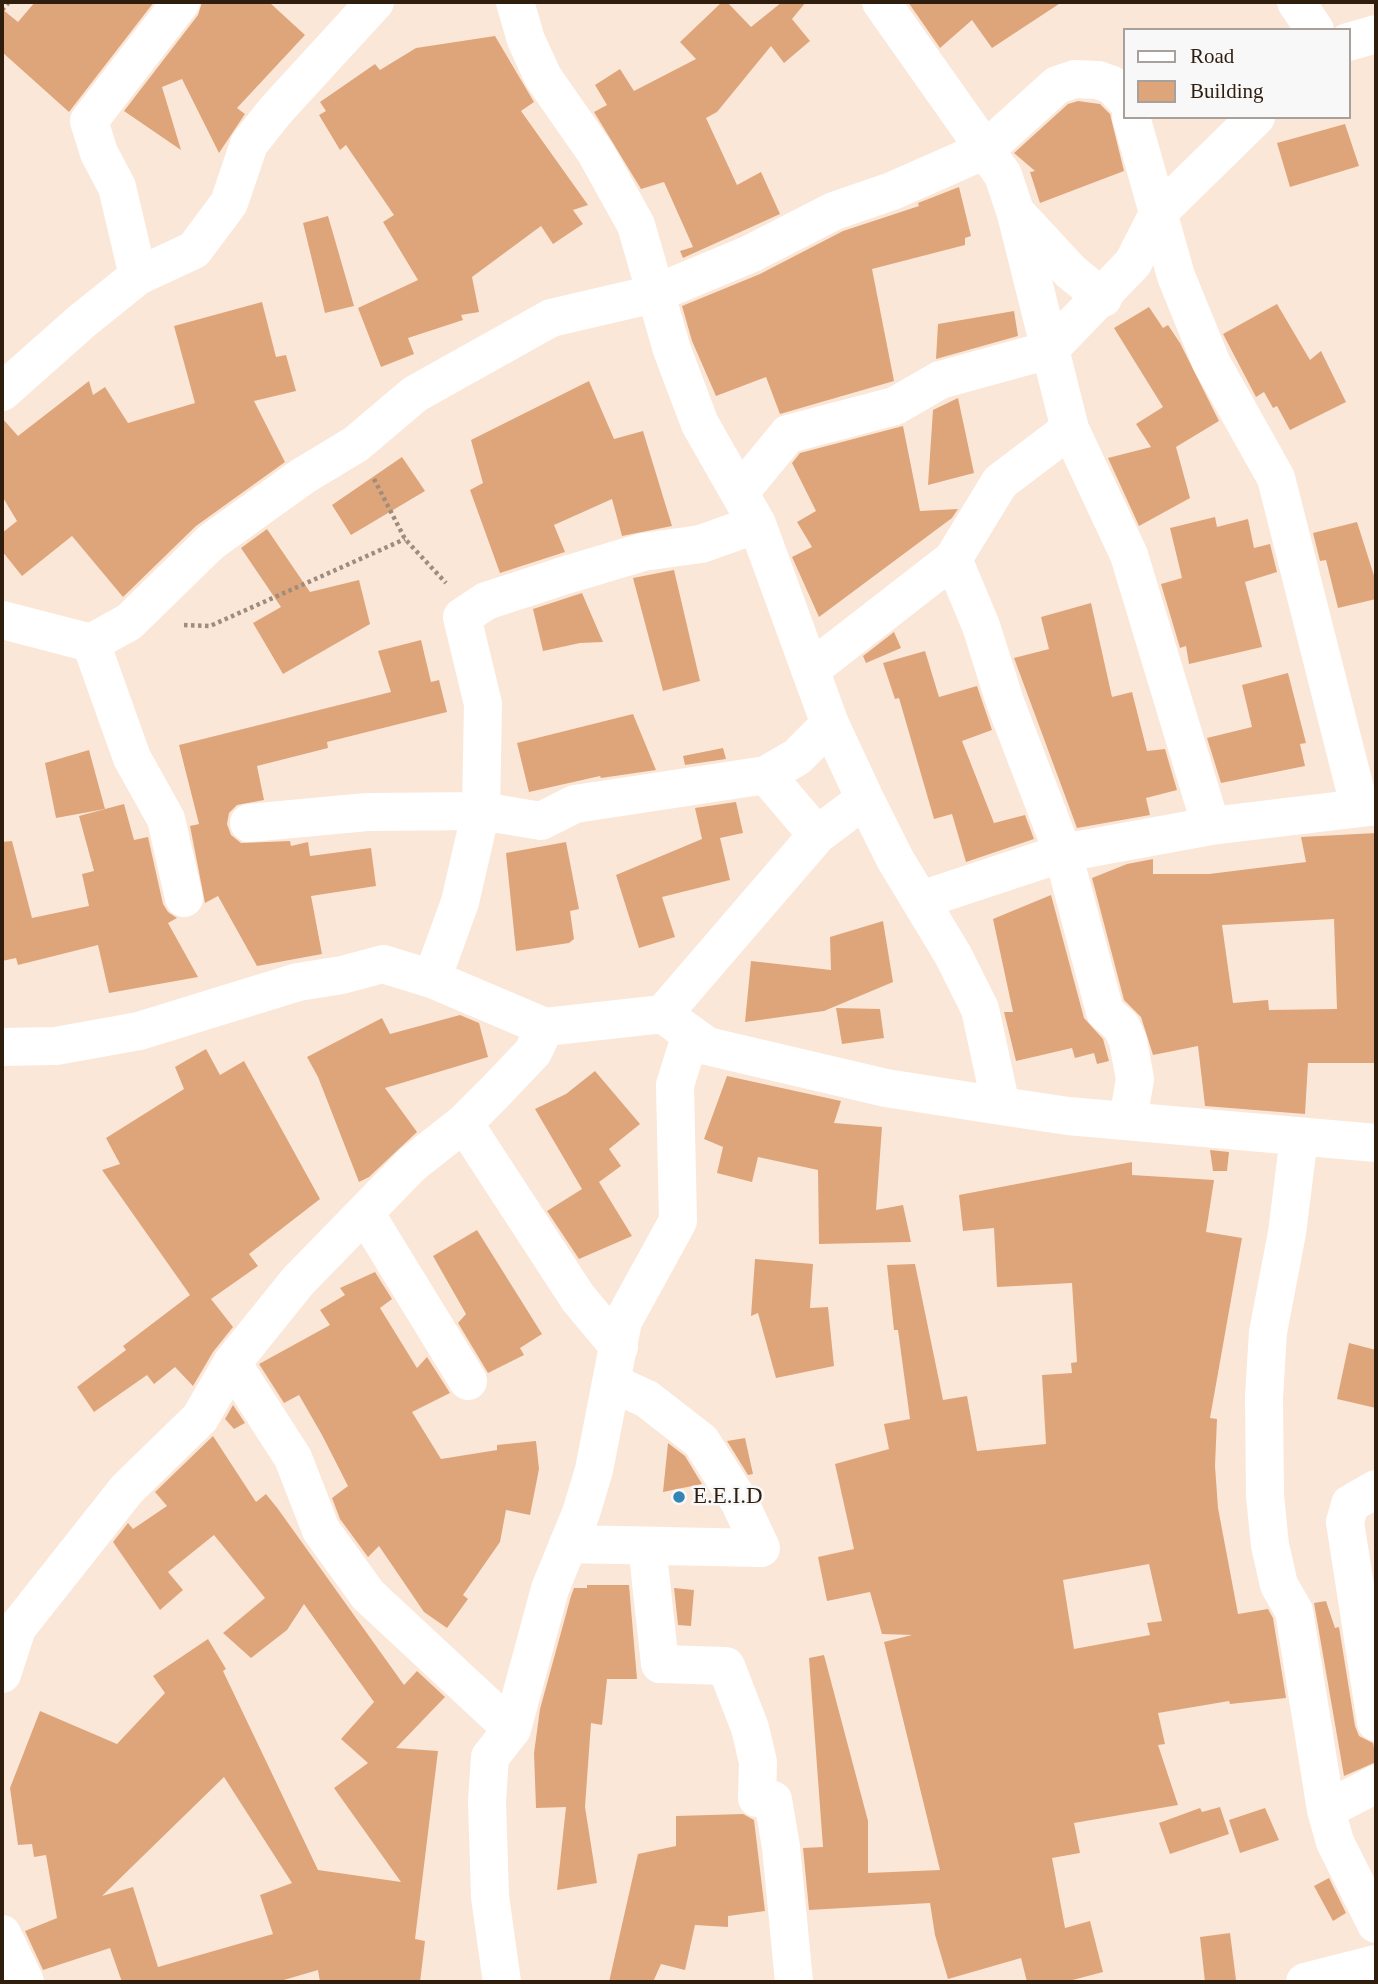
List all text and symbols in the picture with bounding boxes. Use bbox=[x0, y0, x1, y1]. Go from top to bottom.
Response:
legend bbox=[1122, 28, 1350, 119]
text: Road bbox=[1190, 44, 1234, 68]
text: Building bbox=[1190, 79, 1264, 103]
place label: E.E.I.D bbox=[693, 1483, 763, 1511]
marker: E.E.I.D bbox=[671, 1489, 687, 1505]

